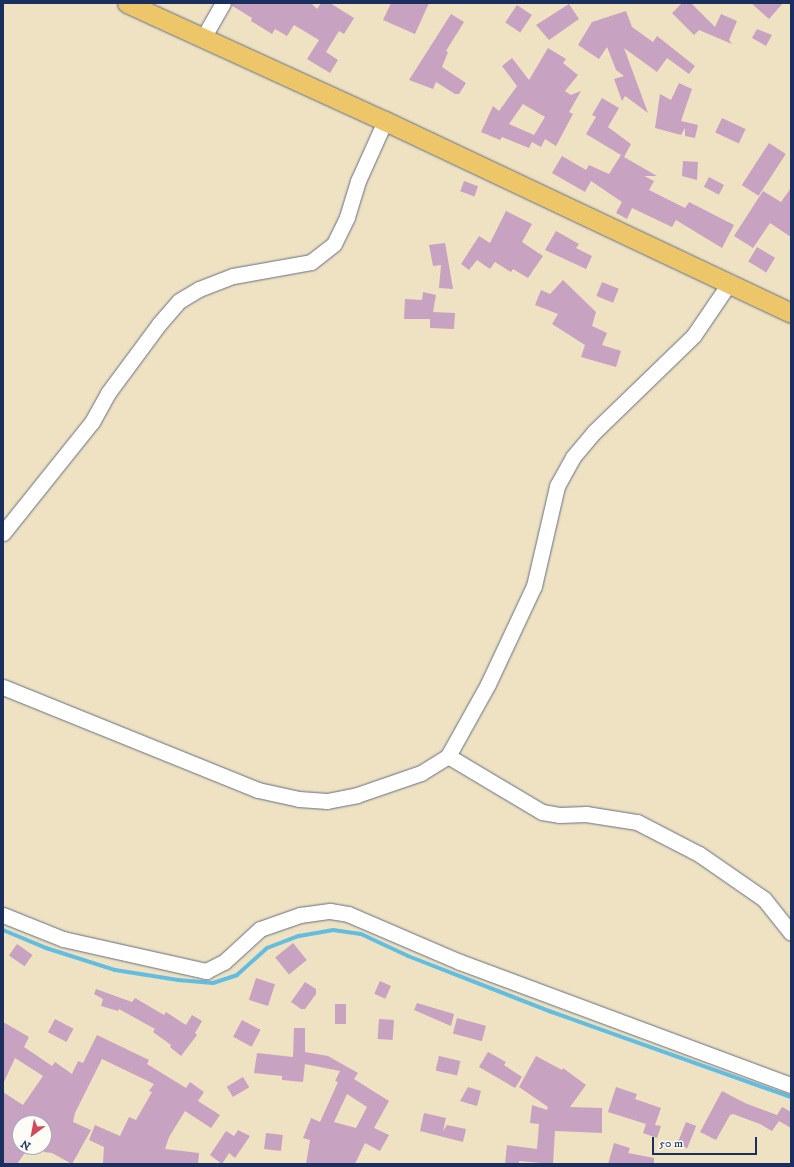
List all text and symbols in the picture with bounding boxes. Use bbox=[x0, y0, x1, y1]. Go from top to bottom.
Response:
north arrow bbox=[12, 1115, 52, 1155]
scale bar bbox=[654, 1129, 759, 1155]
text: N bbox=[19, 1136, 34, 1153]
text: 50 m bbox=[659, 1136, 683, 1151]

